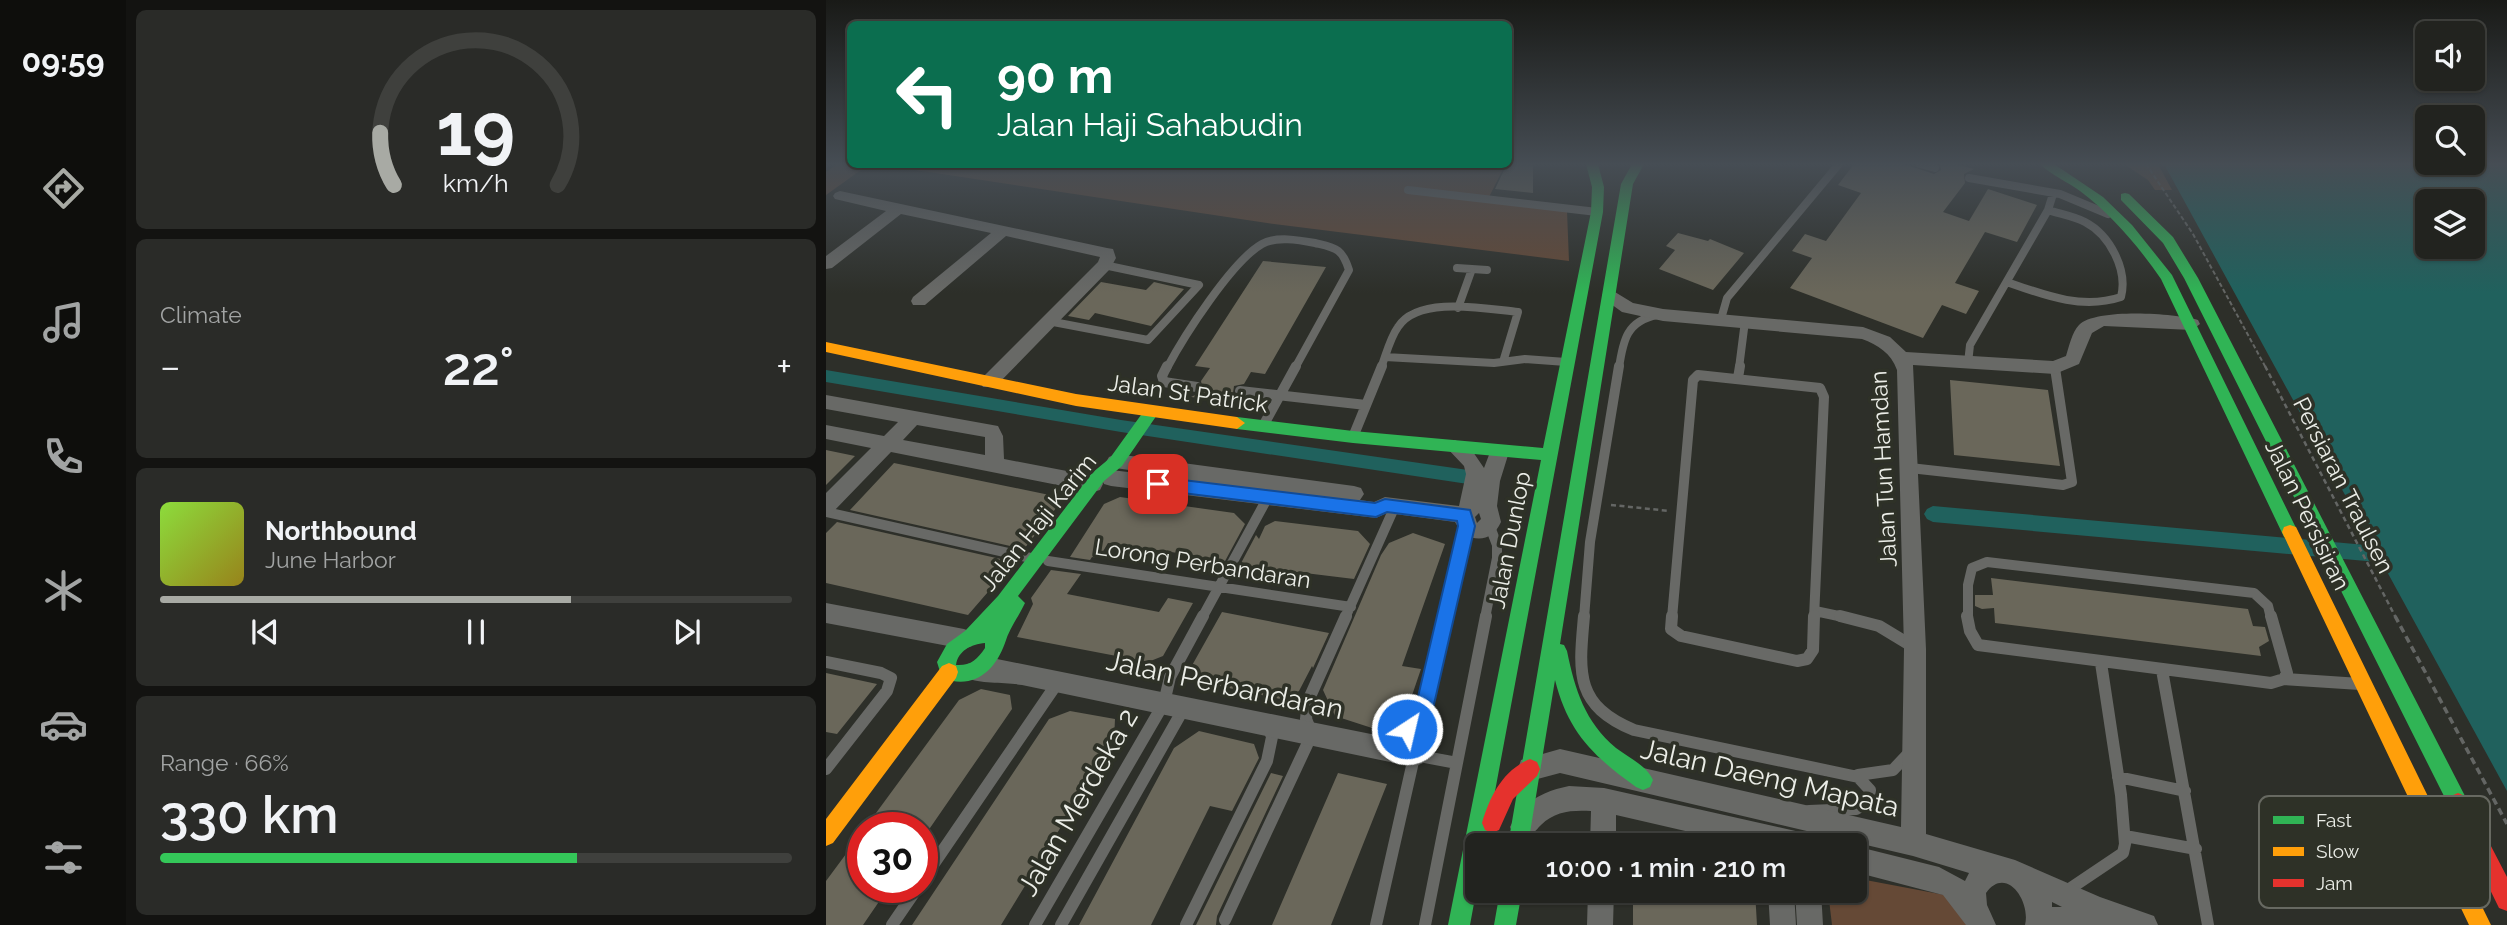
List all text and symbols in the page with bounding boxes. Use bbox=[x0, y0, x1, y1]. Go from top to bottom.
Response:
map controls bbox=[2415, 21, 2485, 259]
button: sound bbox=[2415, 21, 2485, 91]
text: 09:59 bbox=[22, 42, 104, 79]
text: 90 m bbox=[997, 47, 1113, 104]
icon: left bbox=[882, 49, 973, 140]
text: 19 bbox=[437, 88, 515, 173]
button: search bbox=[2415, 105, 2485, 175]
text: Jalan Haji Sahabudin bbox=[997, 106, 1303, 143]
icon: directions bbox=[39, 164, 88, 213]
text: km/h bbox=[443, 168, 509, 198]
button: layers bbox=[2415, 189, 2485, 259]
icon: music bbox=[39, 298, 88, 347]
text: Climate bbox=[160, 301, 242, 328]
text: 22° bbox=[443, 336, 514, 397]
text: − bbox=[160, 344, 180, 389]
text: + bbox=[776, 344, 792, 389]
street label: Jalan St Patrick bbox=[1106, 368, 1270, 418]
street label: Jalan Tun Hamdan bbox=[1864, 370, 1902, 568]
street label: Persiaran Traulsen bbox=[2288, 392, 2400, 578]
icon: phone bbox=[39, 432, 88, 481]
street label: Jalan Persisiran bbox=[2260, 436, 2356, 594]
street label: Jalan Haji Karim bbox=[974, 448, 1102, 596]
pin bbox=[1128, 454, 1188, 514]
icon: arrive bbox=[1139, 465, 1177, 503]
street label: Jalan Dunlop bbox=[1482, 469, 1536, 611]
text: Northbound bbox=[265, 516, 417, 546]
street label: Lorong Perbandaran bbox=[1093, 533, 1313, 593]
text: June Harbor bbox=[265, 546, 396, 573]
icon: climate bbox=[39, 566, 88, 615]
icon: previous bbox=[246, 613, 284, 651]
icon: pause bbox=[457, 613, 495, 651]
icon: next bbox=[668, 613, 706, 651]
street label: Jalan Perbandaran bbox=[1104, 644, 1346, 726]
position arrow bbox=[1370, 692, 1444, 766]
icon: car bbox=[39, 700, 88, 749]
street label: Jalan Merdeka 2 bbox=[1011, 703, 1145, 901]
street label: Jalan Daeng Mapata bbox=[1638, 732, 1902, 824]
text: Range · 66% bbox=[160, 749, 289, 776]
text: 330 km bbox=[160, 784, 339, 845]
legend bbox=[2259, 796, 2490, 908]
text: Fast bbox=[2316, 809, 2352, 831]
speed limit sign: 30 bbox=[847, 812, 938, 903]
icon: filters bbox=[39, 833, 88, 882]
text: Slow bbox=[2316, 840, 2360, 862]
text: 10:00 · 1 min · 210 m bbox=[1546, 853, 1786, 883]
text: Jam bbox=[2316, 872, 2353, 894]

